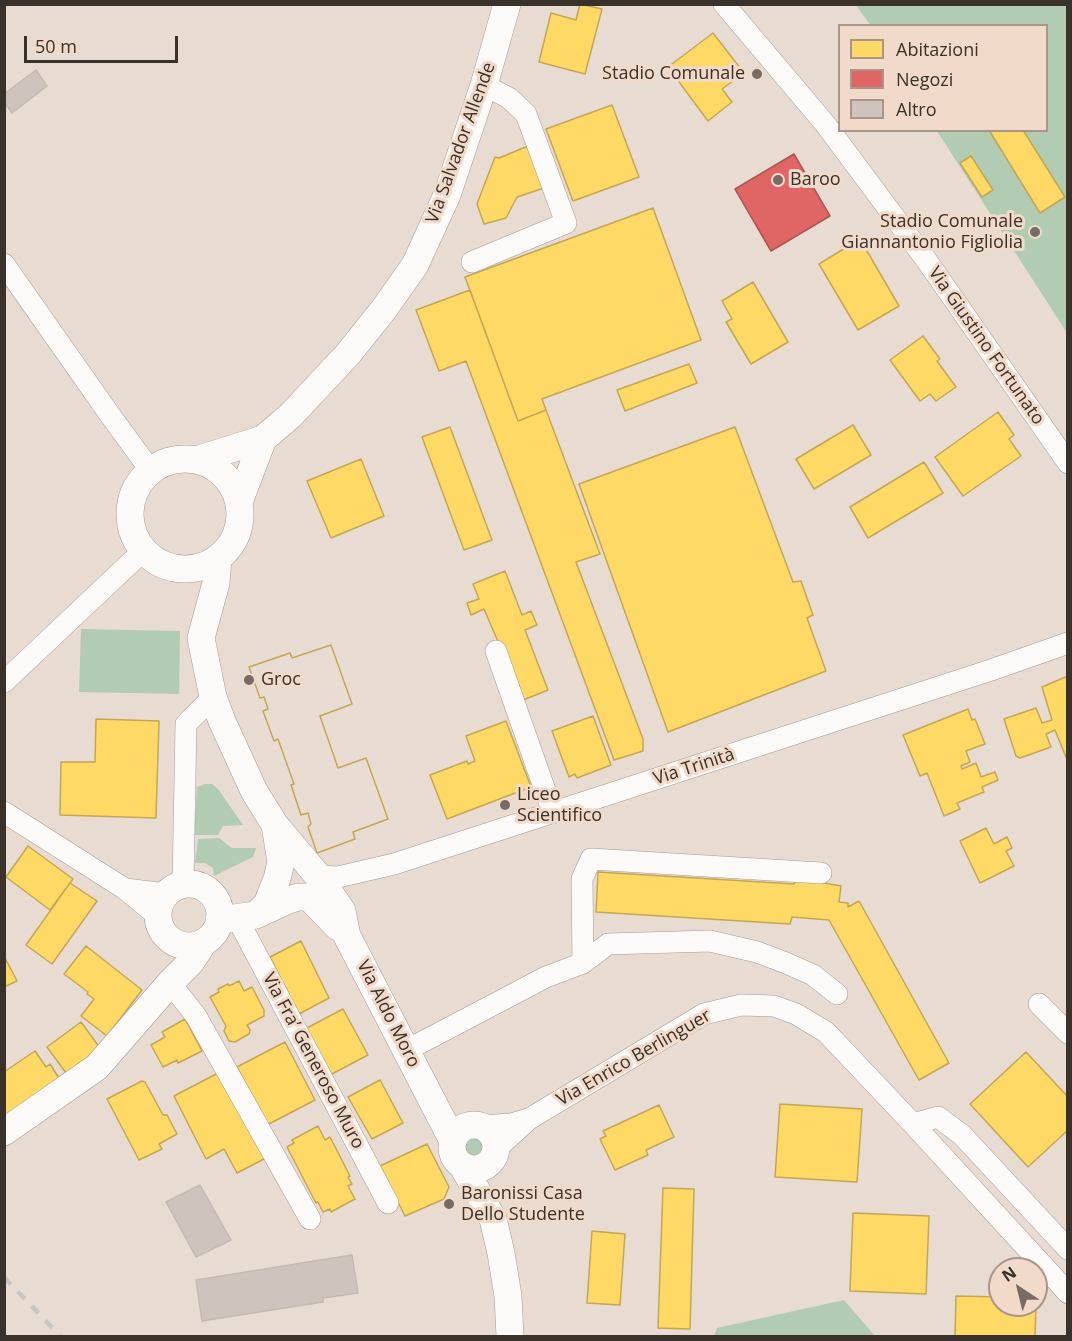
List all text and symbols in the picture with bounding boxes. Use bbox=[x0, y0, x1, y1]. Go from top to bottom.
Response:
scale bar bbox=[27, 24, 182, 62]
legend bbox=[838, 24, 1048, 132]
text: 50 m bbox=[35, 34, 77, 58]
text: Abitazioni bbox=[896, 37, 979, 61]
street label: Via Salvador Allende bbox=[422, 59, 500, 227]
place label: Stadio Comunale bbox=[602, 63, 745, 85]
marker: Stadio Comunale bbox=[750, 67, 764, 81]
text: Negozi bbox=[896, 67, 953, 91]
text: Altro bbox=[896, 97, 937, 121]
place label: Baroo bbox=[790, 169, 841, 191]
marker: Baroo bbox=[771, 173, 785, 187]
place label: Stadio Comunale Giannantonio Figliolia bbox=[841, 211, 1023, 254]
marker: Stadio Comunale Giannantonio Figliolia bbox=[1028, 225, 1042, 239]
street label: Via Giustino Fortunato bbox=[923, 263, 1049, 429]
place label: Groc bbox=[261, 669, 301, 691]
marker: Groc bbox=[242, 673, 256, 687]
street label: Via Trinità bbox=[651, 744, 737, 790]
place label: Liceo Scientifico bbox=[517, 784, 602, 826]
marker: Liceo Scientifico bbox=[498, 798, 512, 812]
street label: Via Aldo Moro bbox=[352, 957, 424, 1071]
street label: Via Fra’ Generoso Muro bbox=[257, 969, 369, 1153]
street label: Via Enrico Berlinguer bbox=[553, 1005, 715, 1111]
place label: Baronissi Casa Dello Studente bbox=[461, 1183, 585, 1226]
marker: Baronissi Casa Dello Studente bbox=[442, 1197, 456, 1211]
north arrow bbox=[988, 1257, 1048, 1317]
text: N bbox=[997, 1261, 1020, 1287]

